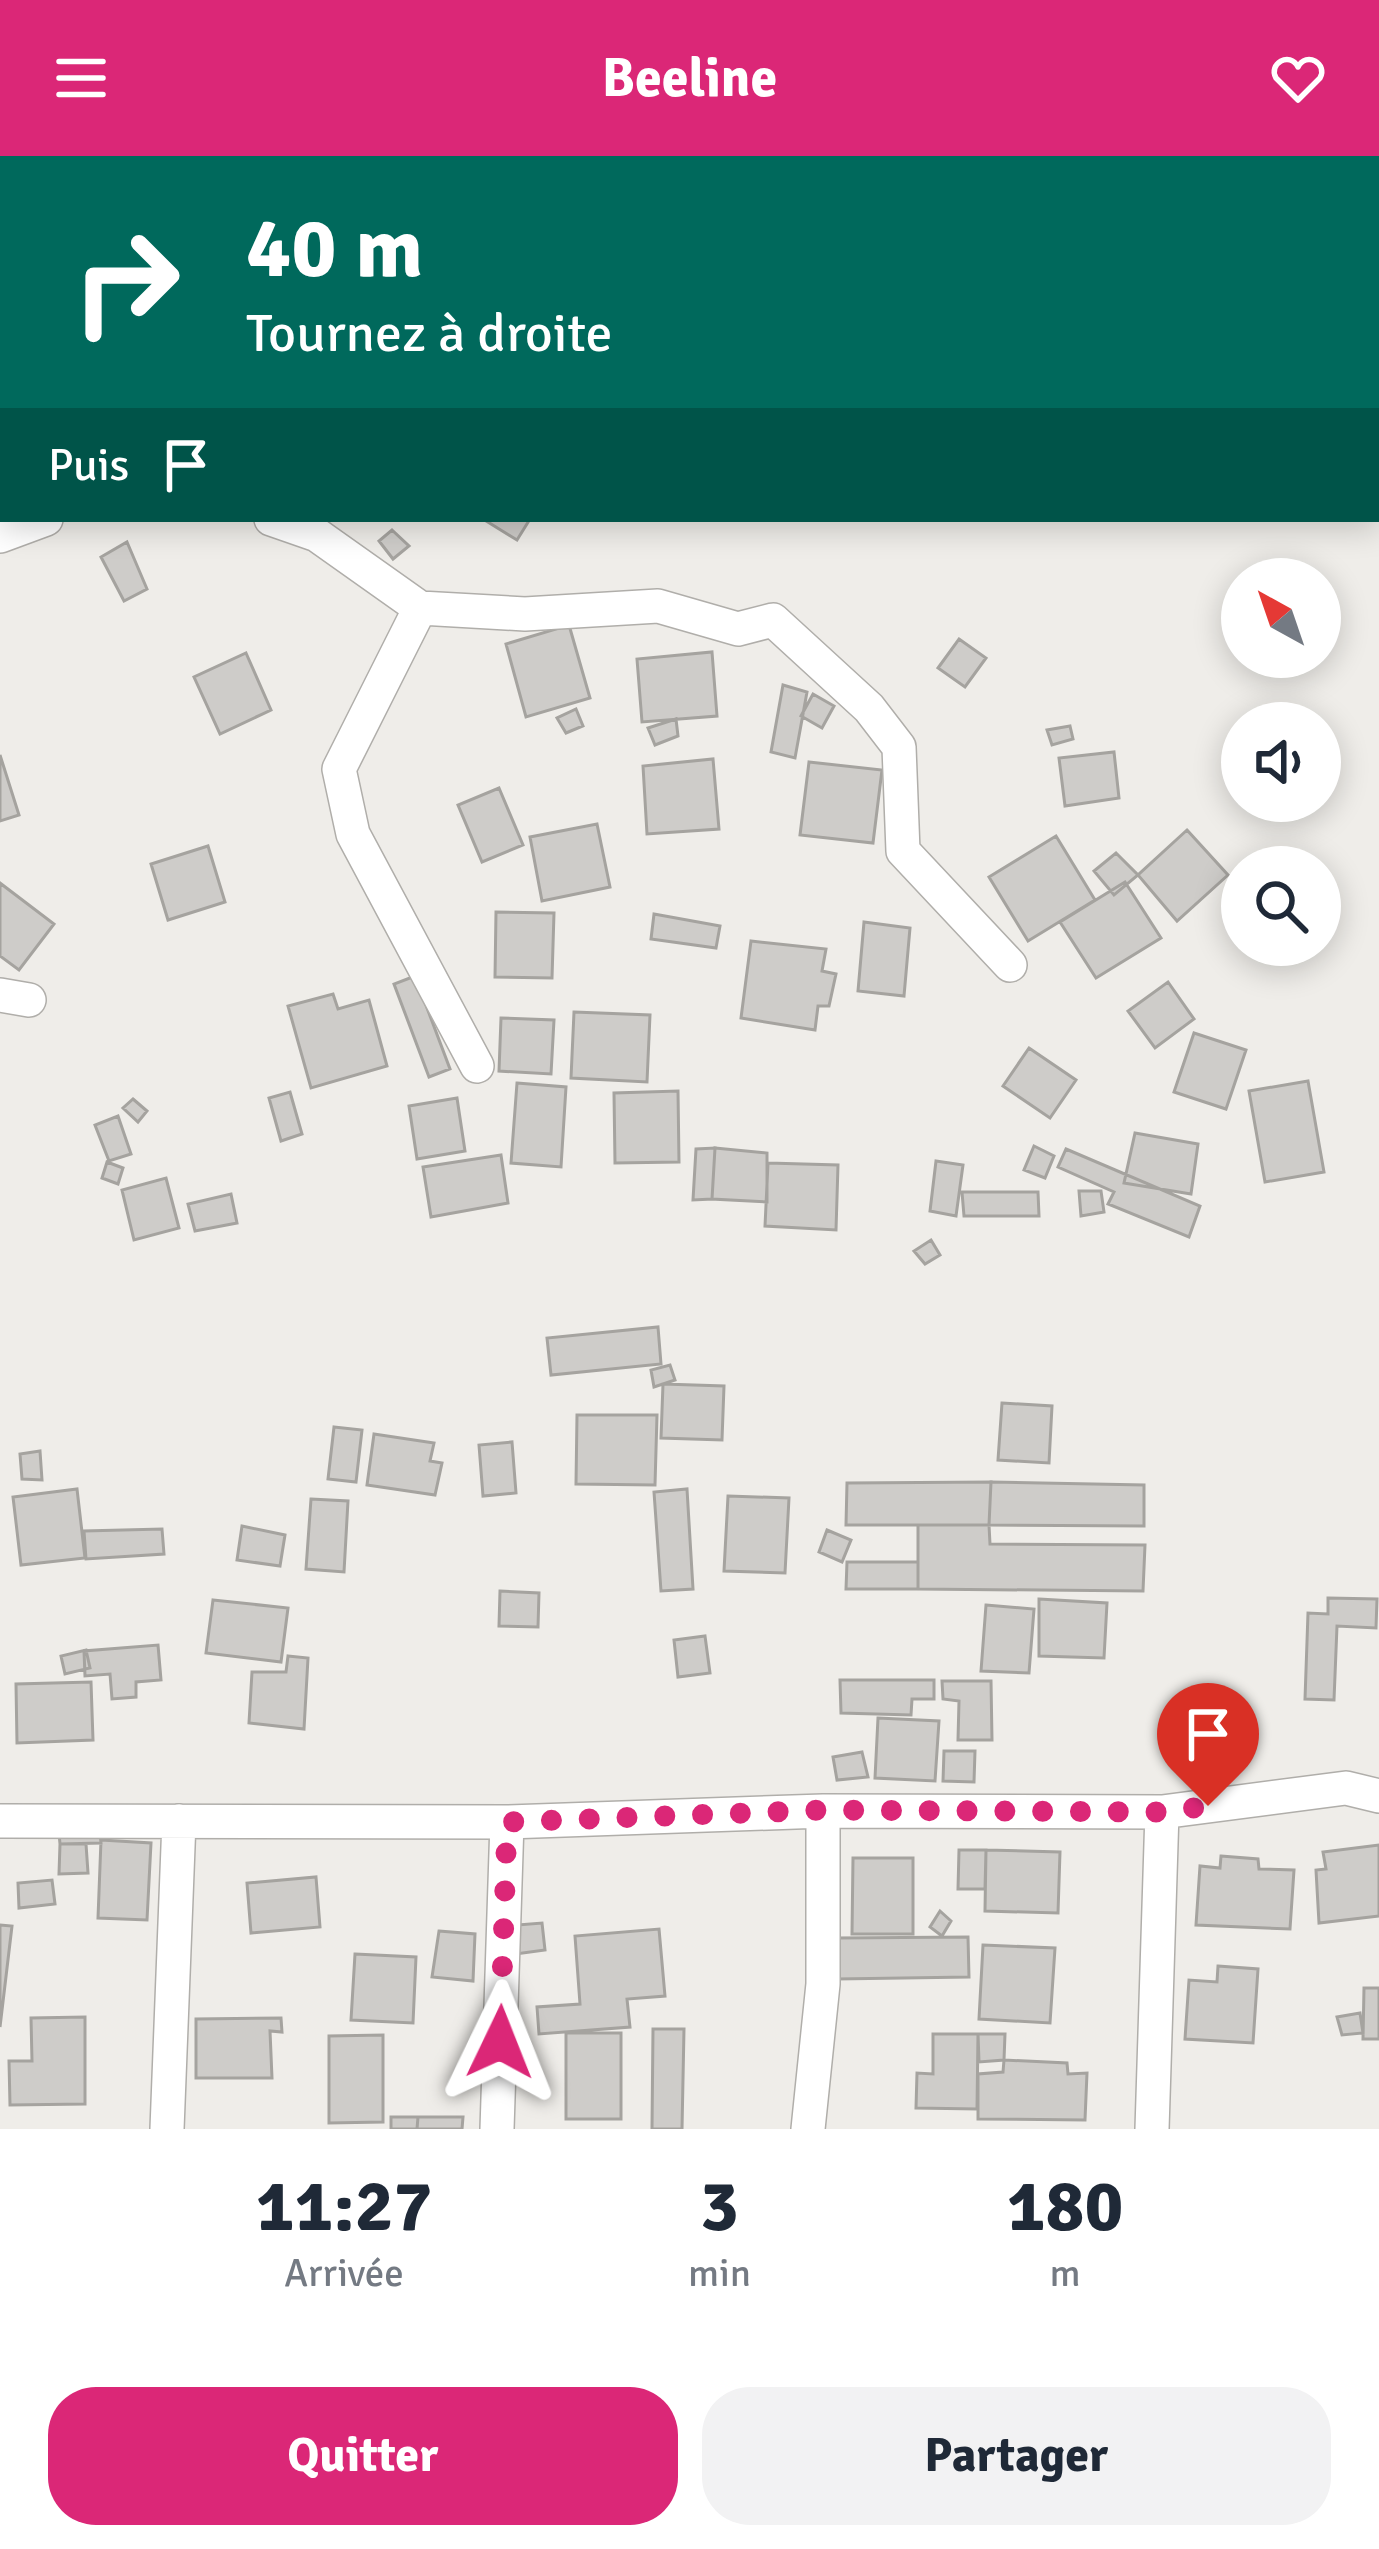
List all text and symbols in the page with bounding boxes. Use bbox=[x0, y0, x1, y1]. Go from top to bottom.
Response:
icon: menu bbox=[48, 45, 114, 111]
text: Beeline bbox=[602, 45, 777, 112]
icon: heart bbox=[1265, 45, 1331, 111]
text: 40 m bbox=[246, 197, 423, 301]
icon: right bbox=[48, 204, 204, 360]
text: Tournez à droite bbox=[246, 300, 613, 367]
icon: arrive bbox=[153, 432, 219, 498]
text: Puis bbox=[48, 438, 129, 493]
north arrow bbox=[1221, 558, 1341, 678]
map controls bbox=[1221, 558, 1341, 966]
button: sound bbox=[1221, 702, 1341, 822]
button: search bbox=[1221, 846, 1341, 966]
pin bbox=[1157, 1683, 1259, 1806]
icon: arrive bbox=[1175, 1701, 1241, 1767]
position arrow bbox=[437, 1979, 563, 2105]
text: 11:27 bbox=[256, 2162, 432, 2251]
text: 3 bbox=[700, 2162, 739, 2251]
text: 180 bbox=[1007, 2162, 1123, 2251]
text: Arrivée bbox=[284, 2249, 404, 2297]
text: min bbox=[688, 2249, 751, 2297]
text: m bbox=[1049, 2249, 1081, 2297]
button: Quitter bbox=[48, 2387, 678, 2525]
button: Partager bbox=[702, 2387, 1331, 2525]

